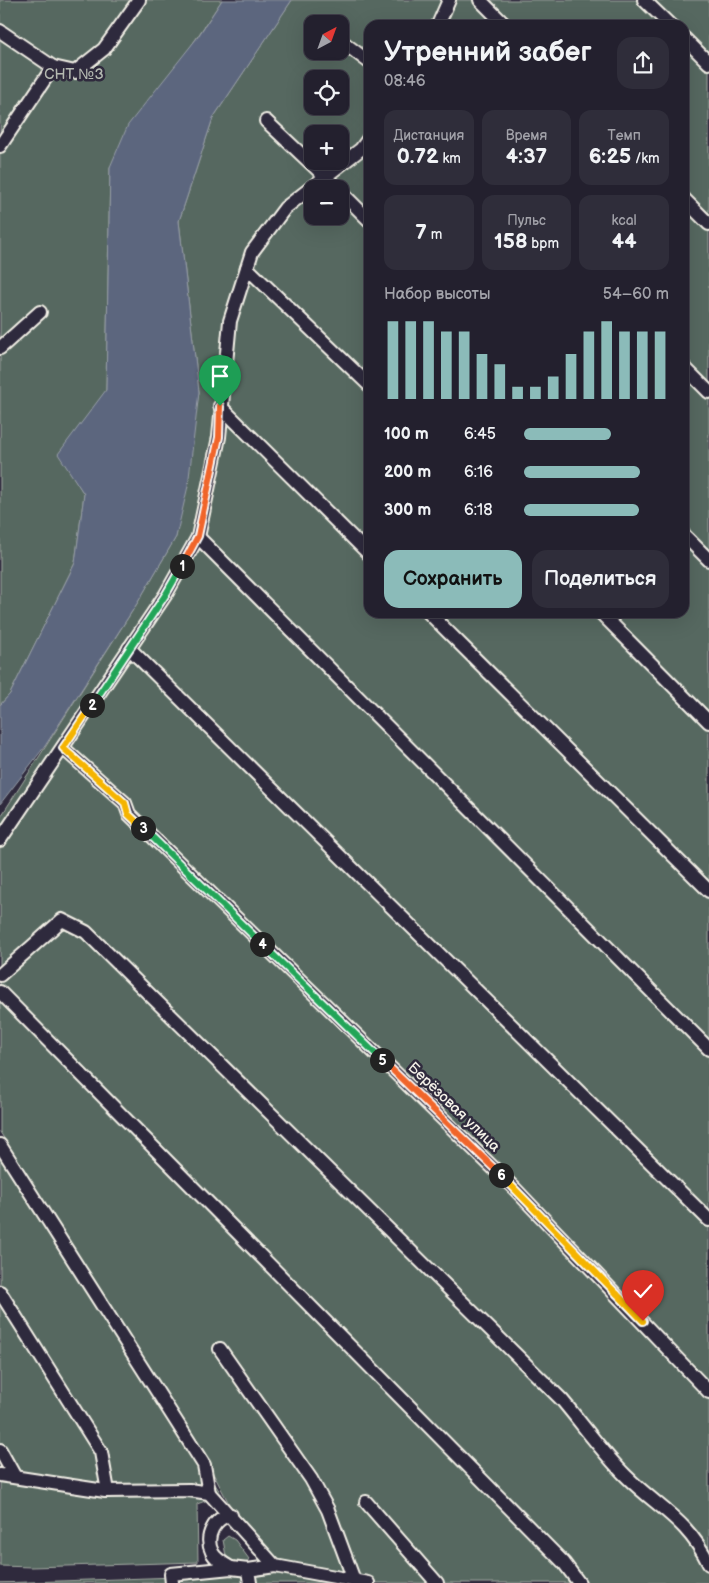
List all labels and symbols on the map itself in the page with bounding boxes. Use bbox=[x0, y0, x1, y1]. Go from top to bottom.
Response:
north arrow bbox=[304, 15, 349, 60]
park label: СНТ №3 bbox=[44, 65, 104, 84]
pin bbox=[199, 355, 241, 406]
pin: 1 bbox=[170, 554, 194, 578]
pin: 2 bbox=[80, 692, 104, 718]
pin: 3 bbox=[130, 816, 156, 840]
pin: 4 bbox=[250, 932, 274, 956]
pin: 5 bbox=[370, 1048, 394, 1072]
street label: Берёзовая улица bbox=[404, 1058, 504, 1156]
pin: 6 bbox=[488, 1162, 514, 1188]
pin bbox=[622, 1270, 664, 1321]

